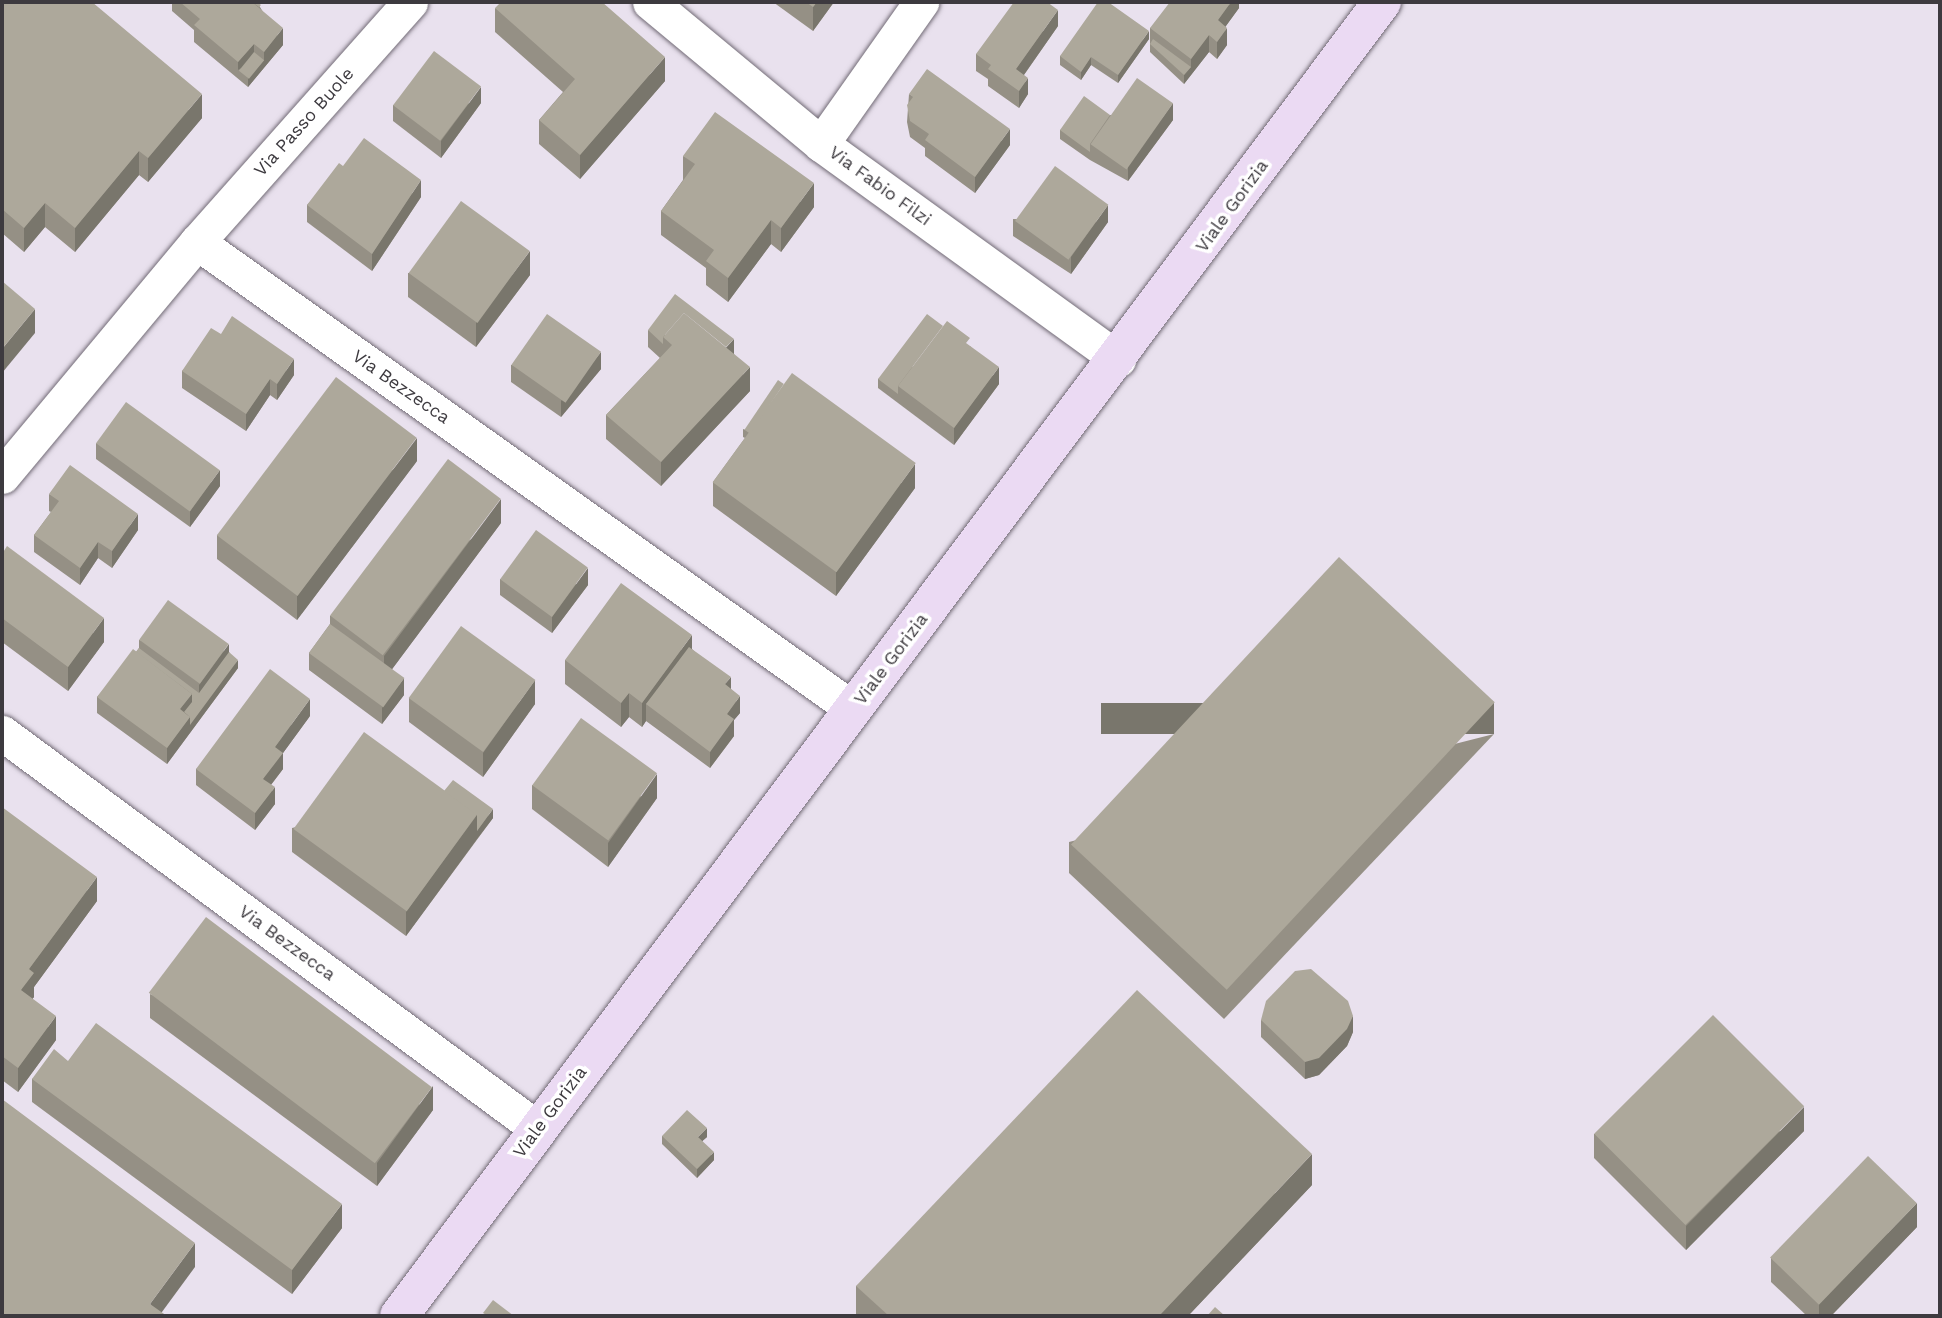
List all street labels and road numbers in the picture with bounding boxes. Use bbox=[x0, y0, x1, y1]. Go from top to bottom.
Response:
street label: Via Passo Buole bbox=[249, 63, 359, 181]
street label: Via Fabio Filzi bbox=[824, 141, 936, 231]
street label: Viale Gorizia bbox=[1191, 155, 1273, 257]
street label: Via Bezzecca bbox=[348, 345, 454, 429]
street label: Viale Gorizia bbox=[850, 609, 932, 709]
street label: Via Bezzecca bbox=[234, 901, 340, 985]
street label: Viale Gorizia bbox=[509, 1062, 591, 1162]

